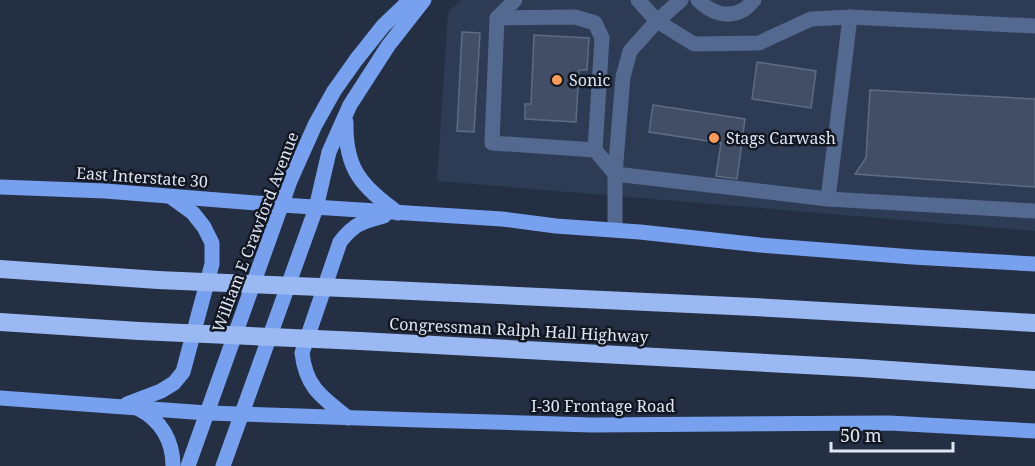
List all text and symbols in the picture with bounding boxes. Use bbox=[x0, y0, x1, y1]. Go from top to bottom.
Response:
place label: Sonic bbox=[569, 69, 610, 91]
marker: Sonic bbox=[550, 73, 564, 87]
place label: Stags Carwash bbox=[726, 127, 836, 149]
street label: William E Crawford Avenue bbox=[207, 129, 303, 335]
marker: Stags Carwash bbox=[707, 131, 721, 145]
street label: East Interstate 30 bbox=[75, 161, 209, 193]
street label: Congressman Ralph Hall Highway bbox=[389, 312, 650, 348]
street label: I-30 Frontage Road bbox=[531, 395, 675, 417]
scale bar bbox=[831, 415, 952, 453]
text: 50 m bbox=[840, 423, 882, 447]

